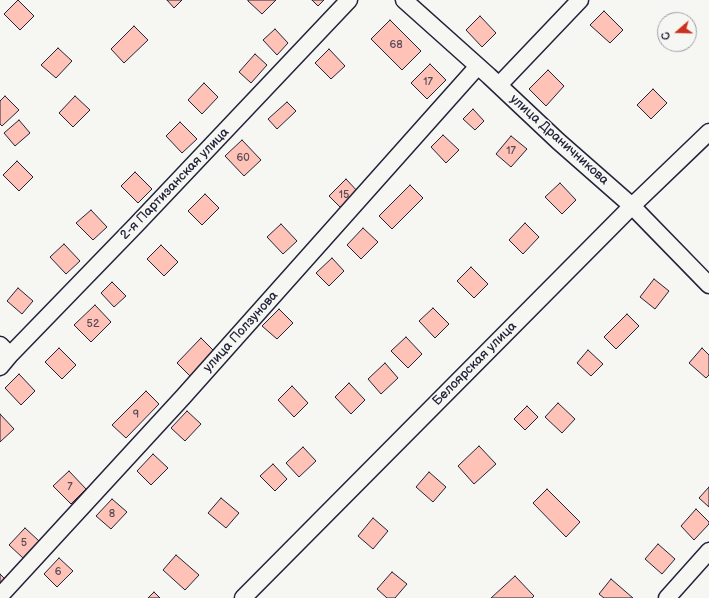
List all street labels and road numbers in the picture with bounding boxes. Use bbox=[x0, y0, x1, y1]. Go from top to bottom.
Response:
street label: улица Драничникова bbox=[506, 92, 612, 188]
street label: 2-я Партизанская улица bbox=[117, 125, 233, 243]
street label: улица Ползунова bbox=[200, 288, 282, 376]
street label: Белоярская улица bbox=[430, 319, 520, 409]

